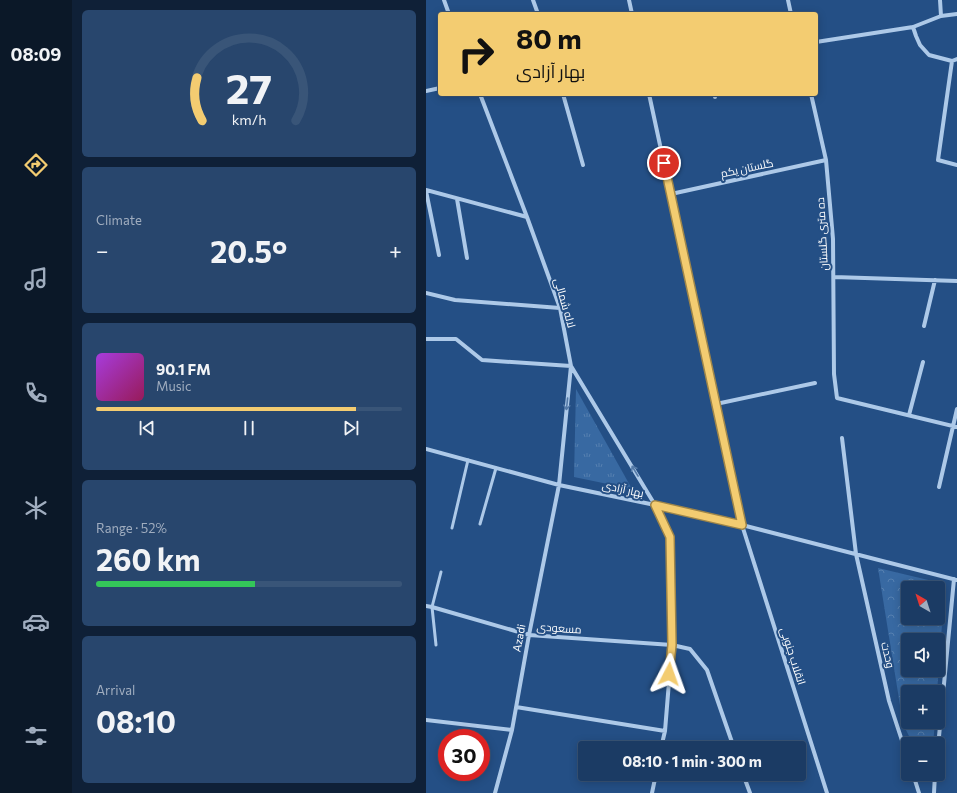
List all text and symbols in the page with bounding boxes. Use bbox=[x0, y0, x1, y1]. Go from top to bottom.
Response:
text: 80 m bbox=[516, 21, 582, 55]
icon: right bbox=[450, 28, 502, 80]
text: 08:09 bbox=[11, 43, 61, 65]
text: بهار آزادی bbox=[516, 60, 585, 82]
text: 27 bbox=[226, 62, 272, 113]
text: km/h bbox=[232, 110, 266, 128]
pin bbox=[647, 146, 681, 180]
icon: directions bbox=[22, 151, 50, 179]
icon: arrive bbox=[653, 152, 675, 174]
street label: گلستان یکم bbox=[719, 156, 775, 181]
street label: ده متری گلستان bbox=[813, 197, 831, 271]
text: Climate bbox=[96, 212, 142, 228]
text: 20.5° bbox=[210, 232, 287, 269]
text: − bbox=[96, 237, 109, 264]
text: + bbox=[389, 237, 402, 264]
icon: music bbox=[22, 265, 50, 293]
street label: لاله شمالی bbox=[551, 277, 579, 329]
text: 90.1 FM bbox=[156, 360, 211, 378]
text: Music bbox=[156, 378, 191, 394]
icon: phone bbox=[22, 379, 50, 407]
one-way arrow bbox=[564, 397, 571, 410]
icon: previous bbox=[136, 417, 158, 439]
icon: pause bbox=[238, 417, 260, 439]
icon: next bbox=[340, 417, 362, 439]
one-way arrow bbox=[631, 466, 639, 477]
street label: بهار آزادی bbox=[601, 478, 645, 500]
icon: climate bbox=[22, 494, 50, 522]
text: Range · 52% bbox=[96, 520, 167, 536]
text: 260 km bbox=[96, 540, 200, 577]
north arrow bbox=[901, 581, 945, 625]
map controls bbox=[901, 581, 945, 781]
icon: car bbox=[22, 608, 50, 636]
street label: مسعودی bbox=[536, 619, 582, 637]
street label: Azadi bbox=[509, 623, 528, 653]
street label: انقلاب جنوبی bbox=[777, 626, 809, 686]
button: sound bbox=[901, 633, 945, 677]
street label: وحدت bbox=[878, 640, 898, 670]
position arrow bbox=[648, 653, 690, 695]
text: Arrival bbox=[96, 682, 135, 698]
button: + bbox=[901, 685, 945, 729]
text: 08:10 bbox=[96, 702, 176, 739]
icon: filters bbox=[22, 722, 50, 750]
speed limit sign: 30 bbox=[438, 729, 490, 781]
button: − bbox=[901, 737, 945, 781]
text: 08:10 · 1 min · 300 m bbox=[622, 752, 762, 770]

